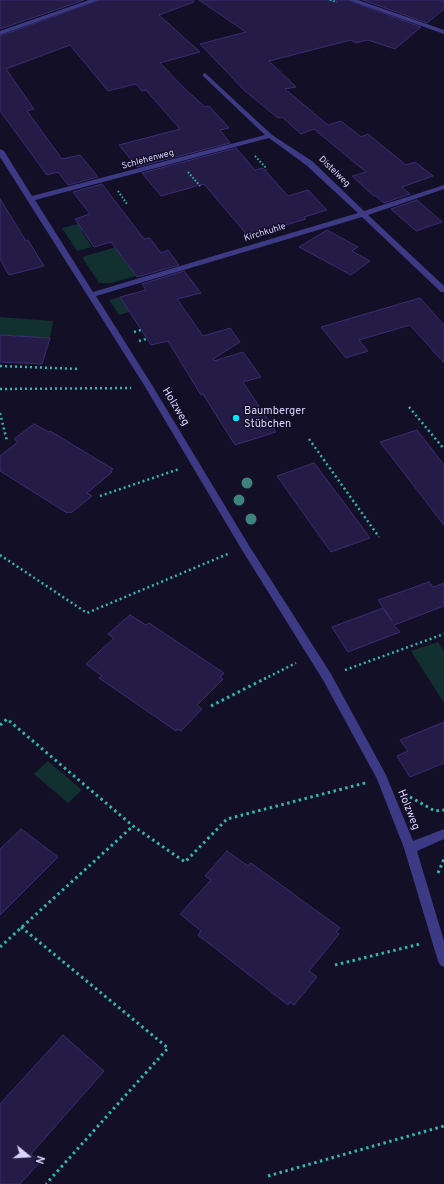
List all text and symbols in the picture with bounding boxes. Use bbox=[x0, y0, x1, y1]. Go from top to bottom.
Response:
street label: Schlehenweg bbox=[121, 148, 175, 172]
street label: Distelweg bbox=[316, 154, 352, 190]
street label: Kirchkuhle bbox=[243, 222, 287, 244]
street label: Holzweg bbox=[158, 385, 192, 429]
place label: Baumberger Stübchen bbox=[244, 405, 306, 431]
marker: Baumberger Stübchen bbox=[231, 413, 241, 423]
street label: Holzweg bbox=[394, 788, 422, 832]
north arrow bbox=[8, 1136, 48, 1176]
text: N bbox=[32, 1154, 47, 1166]

